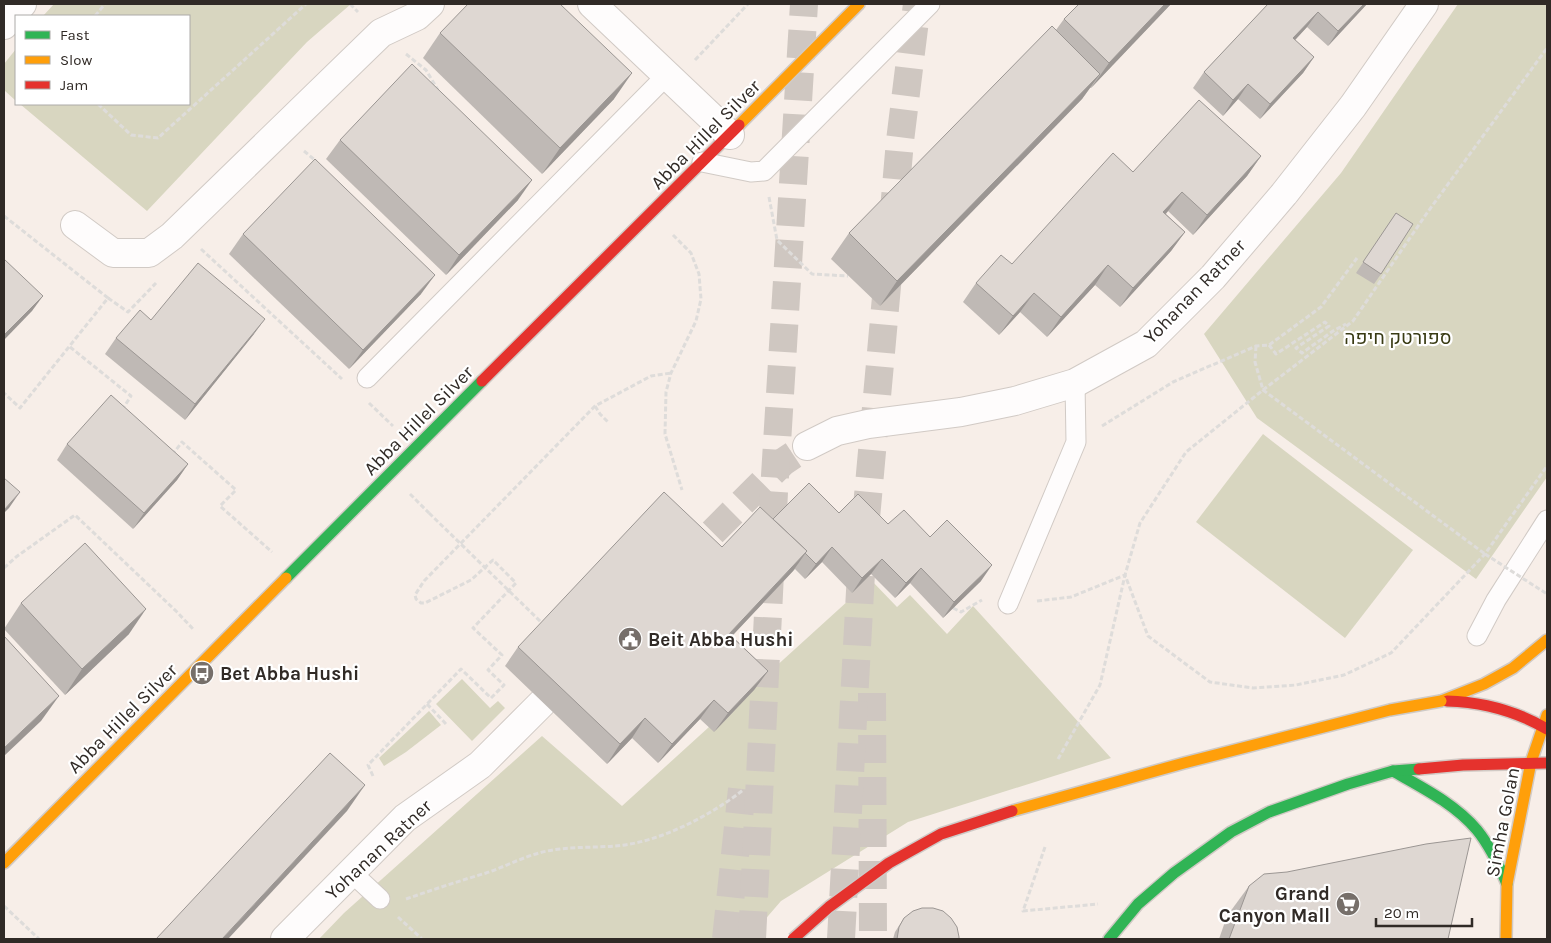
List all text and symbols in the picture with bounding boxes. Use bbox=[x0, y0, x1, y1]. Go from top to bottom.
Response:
legend bbox=[15, 15, 190, 105]
text: Fast bbox=[60, 26, 90, 44]
text: Slow bbox=[60, 51, 92, 69]
street label: Abba Hillel Silver bbox=[646, 75, 765, 194]
text: Jam bbox=[60, 76, 88, 94]
street label: Yohanan Ratner bbox=[1139, 235, 1250, 349]
park label: ספורטק חיפה bbox=[1344, 327, 1452, 349]
street label: Abba Hillel Silver bbox=[359, 361, 478, 480]
public building icon: Beit Abba Hushi bbox=[617, 626, 643, 652]
place label: Beit Abba Hushi bbox=[648, 629, 793, 651]
street label: Abba Hillel Silver bbox=[63, 659, 182, 778]
bus stop icon: Bet Abba Hushi bbox=[189, 660, 215, 686]
place label: Bet Abba Hushi bbox=[220, 663, 359, 685]
street label: Simha Golan bbox=[1482, 765, 1524, 879]
street label: Yohanan Ratner bbox=[321, 795, 436, 904]
place label: Grand Canyon Mall bbox=[1219, 883, 1330, 927]
supermarket icon: Grand Canyon Mall bbox=[1335, 891, 1361, 917]
scale bar bbox=[1376, 896, 1472, 928]
text: 20 m bbox=[1384, 904, 1419, 922]

